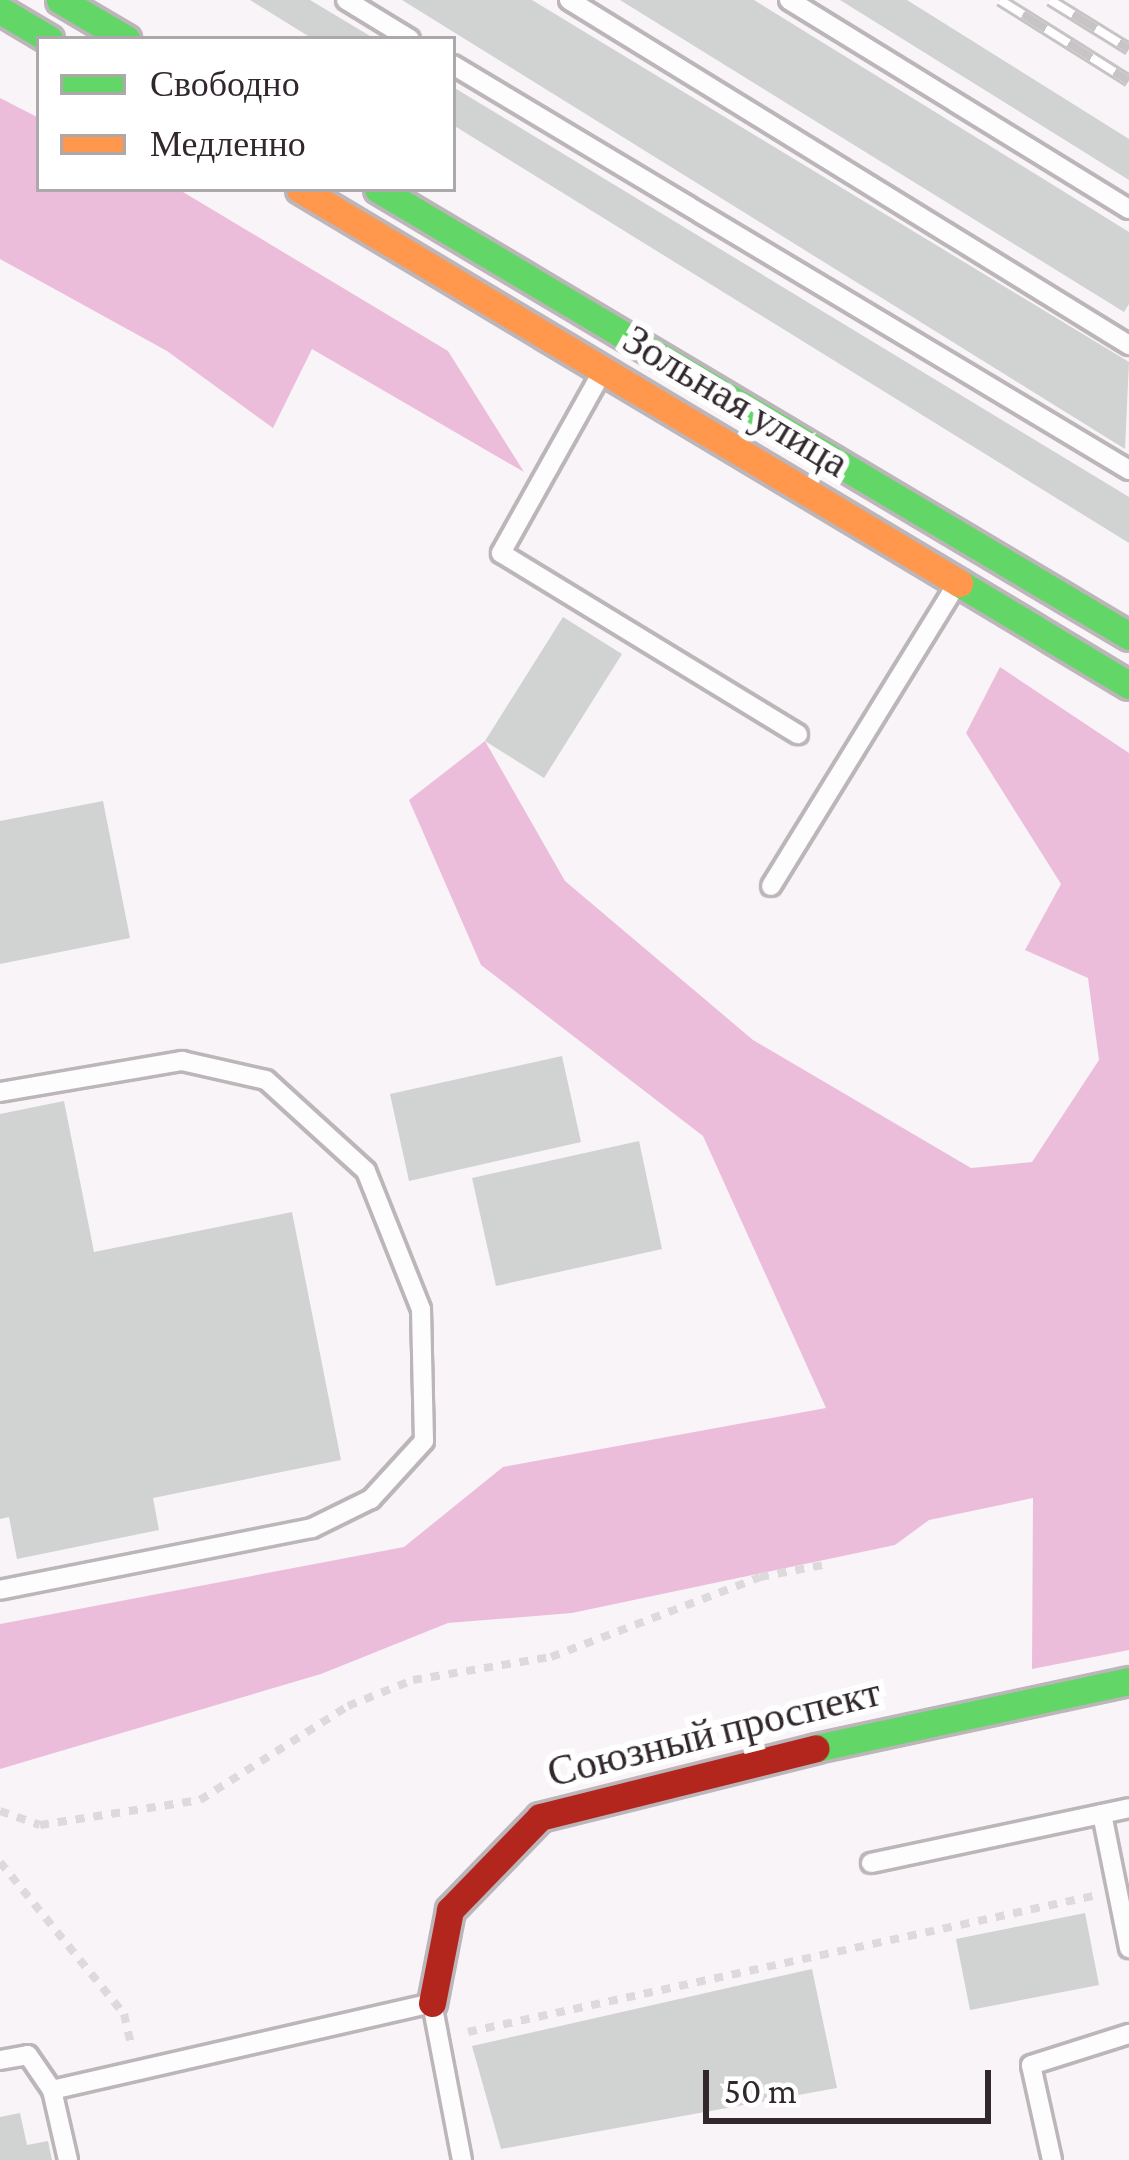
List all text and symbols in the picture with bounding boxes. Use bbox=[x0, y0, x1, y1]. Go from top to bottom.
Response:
legend bbox=[36, 36, 456, 192]
text: Свободно bbox=[150, 64, 300, 104]
text: Медленно bbox=[150, 124, 306, 164]
street label: Зольная улица bbox=[614, 314, 858, 488]
street label: Союзный проспект bbox=[542, 1666, 886, 1798]
scale bar bbox=[709, 2046, 997, 2120]
text: 50 m bbox=[724, 2071, 797, 2111]

